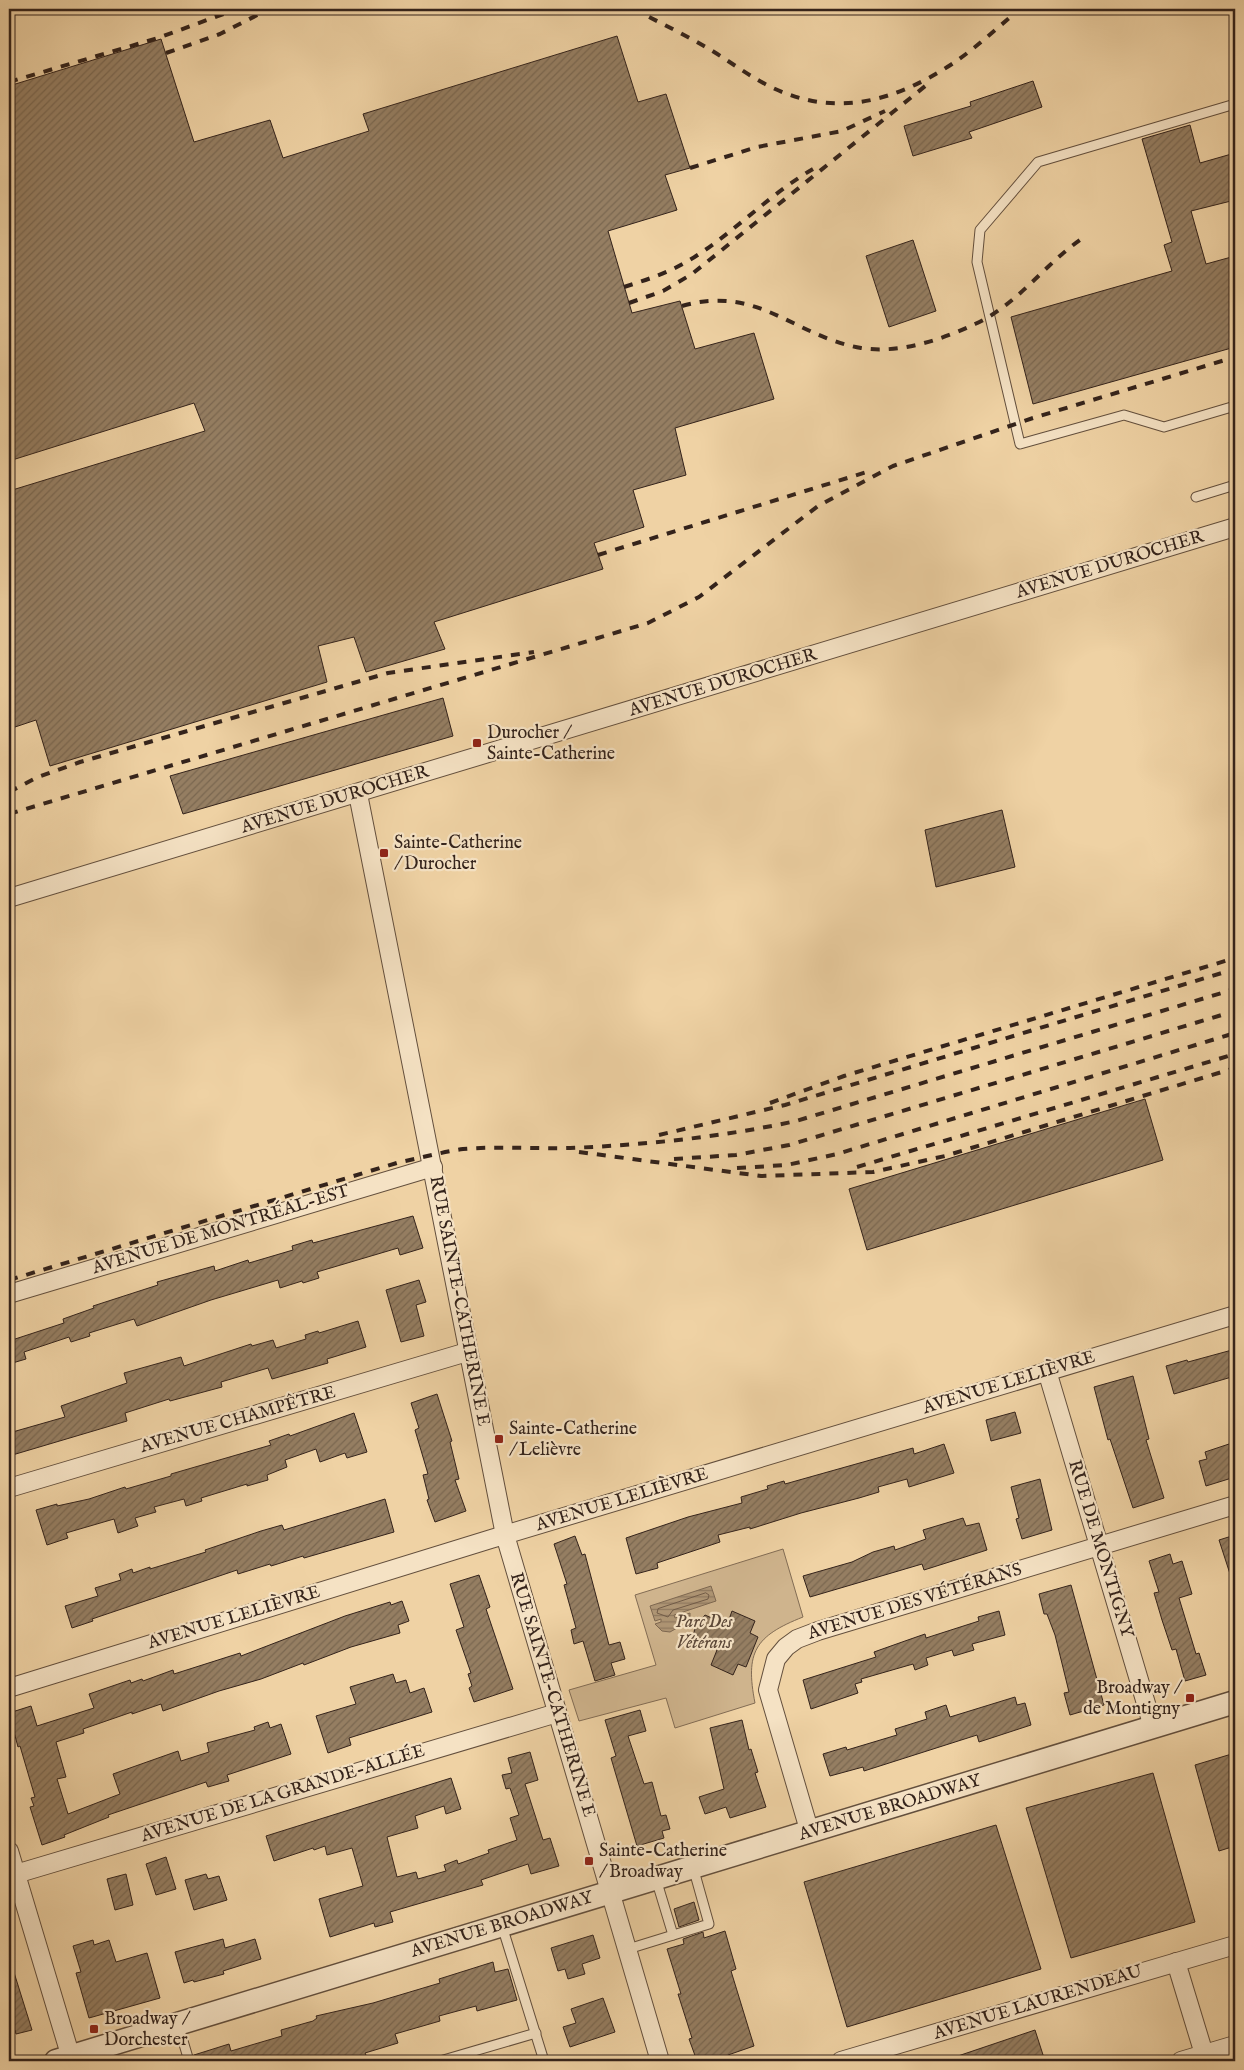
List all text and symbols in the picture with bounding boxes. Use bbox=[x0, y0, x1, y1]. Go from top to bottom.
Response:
street label: AVENUE DUROCHER bbox=[1012, 525, 1208, 605]
street label: AVENUE DUROCHER bbox=[625, 643, 821, 723]
place label: Durocher / Sainte-Catherine bbox=[487, 722, 615, 766]
marker: Durocher / Sainte-Catherine bbox=[471, 737, 483, 749]
street label: AVENUE DUROCHER bbox=[237, 760, 433, 840]
place label: Sainte-Catherine / Durocher bbox=[394, 832, 522, 876]
marker: Sainte-Catherine / Durocher bbox=[378, 847, 390, 859]
street label: RUE SAINTE-CATHERINE E bbox=[423, 1174, 495, 1428]
street label: AVENUE DE MONTRÉAL-EST bbox=[88, 1178, 352, 1280]
street label: AVENUE LELIÈVRE bbox=[919, 1344, 1098, 1420]
street label: AVENUE CHAMPÊTRE bbox=[136, 1379, 338, 1459]
place label: Sainte-Catherine / Lelièvre bbox=[509, 1418, 637, 1462]
marker: Sainte-Catherine / Lelièvre bbox=[493, 1433, 505, 1445]
street label: RUE DE MONTIGNY bbox=[1062, 1457, 1138, 1642]
street label: AVENUE LELIÈVRE bbox=[532, 1461, 711, 1537]
street label: AVENUE DES VÉTÉRANS bbox=[804, 1557, 1025, 1646]
street label: RUE SAINTE-CATHERINE E bbox=[504, 1570, 600, 1820]
street label: AVENUE LELIÈVRE bbox=[144, 1579, 323, 1655]
park label: Parc Des Vétérans bbox=[676, 1611, 733, 1655]
place label: Broadway / de Montigny bbox=[1083, 1677, 1183, 1721]
marker: Broadway / de Montigny bbox=[1184, 1692, 1196, 1704]
street label: AVENUE DE LA GRANDE-ALLÉE bbox=[137, 1738, 428, 1849]
street label: AVENUE BROADWAY bbox=[795, 1769, 985, 1847]
place label: Sainte-Catherine / Broadway bbox=[599, 1840, 727, 1884]
marker: Sainte-Catherine / Broadway bbox=[583, 1855, 595, 1867]
street label: AVENUE BROADWAY bbox=[407, 1886, 597, 1964]
street label: AVENUE LAURENDEAU bbox=[930, 1960, 1146, 2046]
place label: Broadway / Dorchester bbox=[104, 2008, 191, 2052]
marker: Broadway / Dorchester bbox=[88, 2023, 100, 2035]

